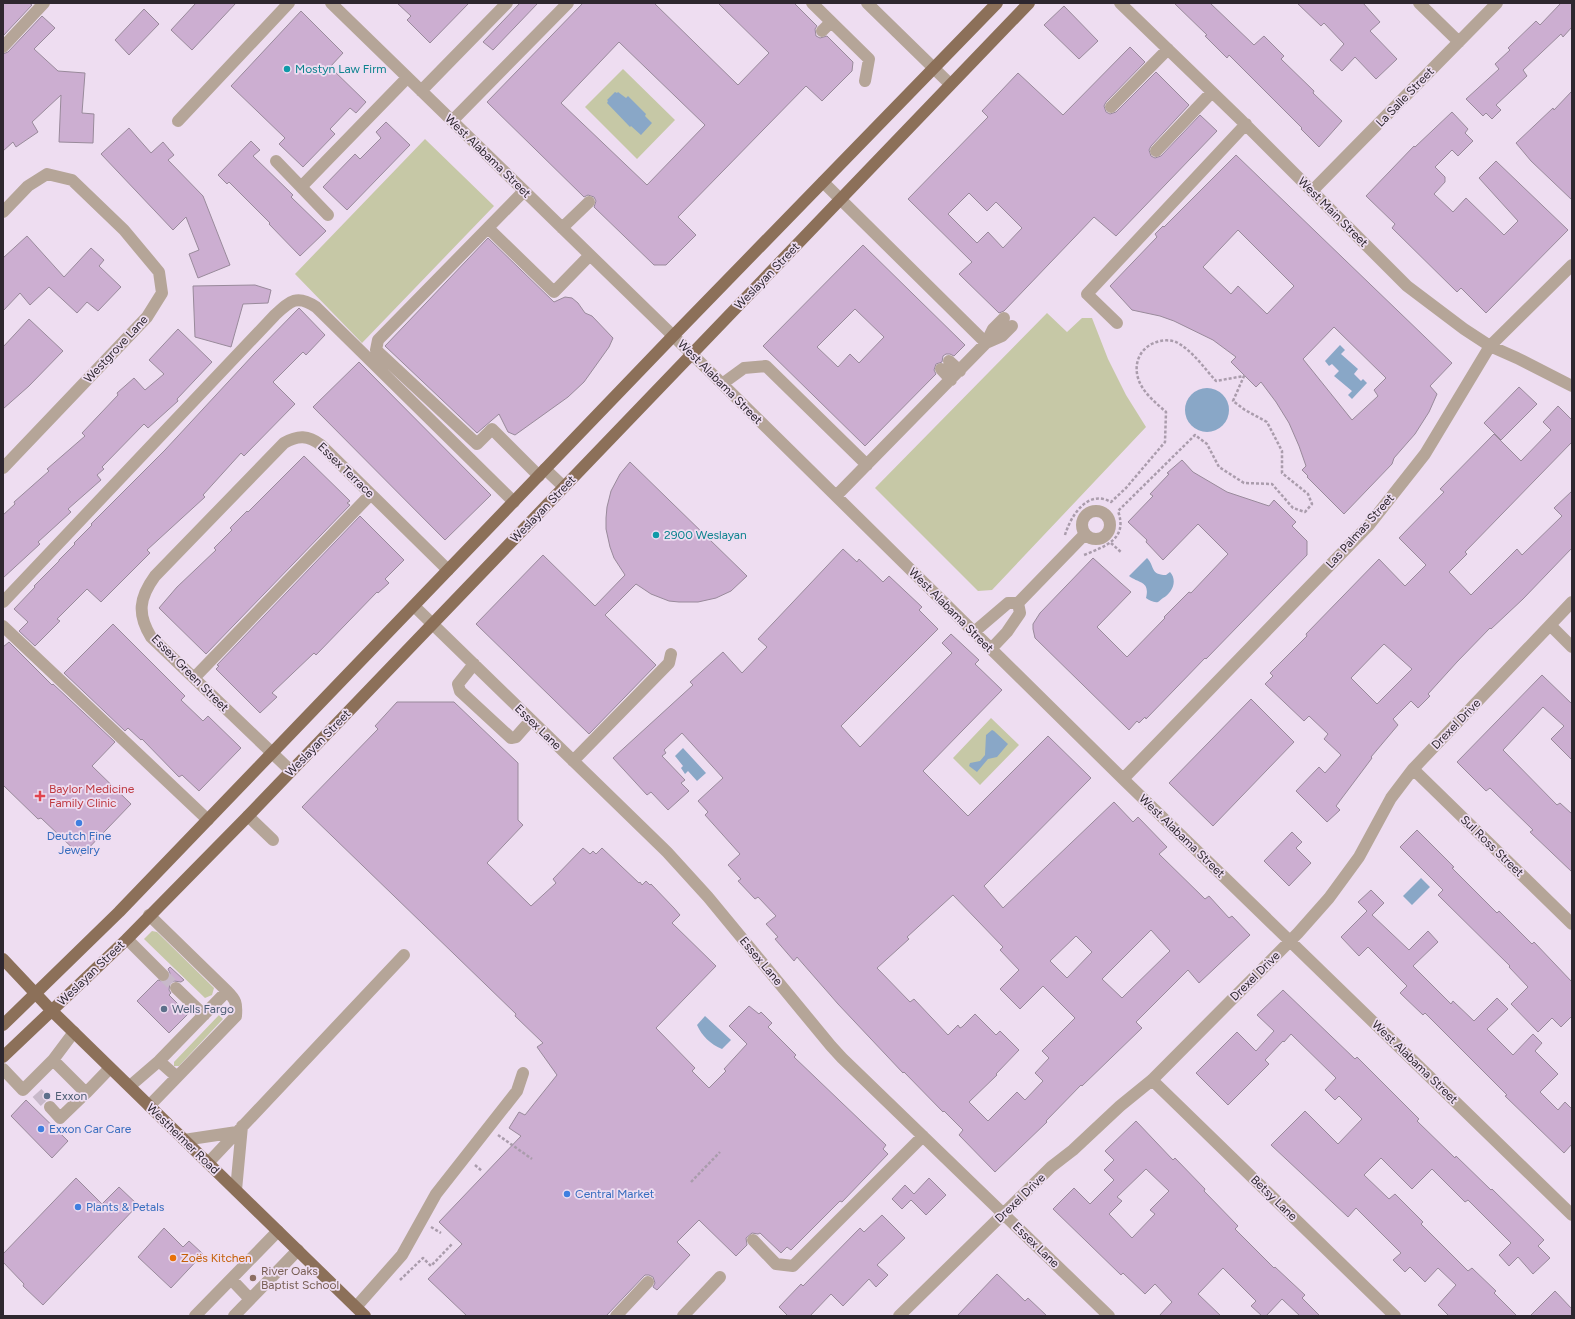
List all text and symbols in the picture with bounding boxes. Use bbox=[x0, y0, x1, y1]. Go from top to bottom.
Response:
place label: Mostyn Law Firm bbox=[295, 62, 386, 76]
marker: Mostyn Law Firm bbox=[282, 64, 292, 74]
street label: La Salle Street bbox=[1373, 64, 1437, 130]
street label: West Alabama Street bbox=[442, 112, 534, 201]
street label: West Main Street bbox=[1295, 174, 1371, 250]
street label: Weslayan Street bbox=[732, 239, 803, 312]
street label: Westgrove Lane bbox=[81, 312, 151, 386]
street label: West Alabama Street bbox=[675, 337, 765, 427]
street label: Essex Terrace bbox=[315, 440, 377, 501]
street label: Weslayan Street bbox=[508, 472, 579, 545]
street label: Las Palmas Street bbox=[1323, 491, 1397, 571]
place label: 2900 Weslayan bbox=[664, 528, 747, 542]
marker: 2900 Weslayan bbox=[651, 530, 661, 540]
street label: West Alabama Street bbox=[906, 565, 996, 655]
street label: Essex Green Street bbox=[149, 632, 232, 715]
street label: Drexel Drive bbox=[1429, 696, 1484, 752]
street label: Essex Lane bbox=[512, 701, 564, 753]
street label: Weslayan Street bbox=[283, 706, 354, 779]
place label: Baylor Medicine Family Clinic bbox=[49, 782, 135, 810]
marker: Baylor Medicine Family Clinic bbox=[34, 790, 46, 802]
street label: West Alabama Street bbox=[1136, 792, 1228, 881]
street label: Sul Ross Street bbox=[1458, 813, 1527, 880]
marker: Deutch Fine Jewelry bbox=[74, 818, 84, 828]
place label: Deutch Fine Jewelry bbox=[47, 829, 112, 857]
street label: Essex Lane bbox=[737, 934, 786, 988]
street label: Weslayan Street bbox=[55, 937, 128, 1008]
street label: Drexel Drive bbox=[1227, 948, 1283, 1004]
place label: Wells Fargo bbox=[172, 1002, 234, 1016]
marker: Wells Fargo bbox=[159, 1004, 169, 1014]
street label: West Alabama Street bbox=[1369, 1018, 1461, 1107]
place label: Exxon bbox=[55, 1089, 87, 1103]
marker: Exxon bbox=[42, 1091, 52, 1101]
street label: Westheimer Road bbox=[144, 1101, 222, 1177]
place label: Exxon Car Care bbox=[49, 1122, 132, 1136]
marker: Exxon Car Care bbox=[36, 1124, 46, 1134]
street label: Drexel Drive bbox=[992, 1170, 1048, 1225]
street label: Betsy Lane bbox=[1248, 1173, 1300, 1224]
place label: Central Market bbox=[575, 1187, 655, 1201]
marker: Central Market bbox=[562, 1189, 572, 1199]
place label: Plants & Petals bbox=[86, 1200, 165, 1214]
marker: Plants & Petals bbox=[73, 1202, 83, 1212]
street label: Essex Lane bbox=[1010, 1219, 1062, 1271]
place label: Zoës Kitchen bbox=[181, 1251, 252, 1265]
marker: Zoës Kitchen bbox=[168, 1253, 178, 1263]
place label: River Oaks Baptist School bbox=[261, 1264, 339, 1292]
marker: River Oaks Baptist School bbox=[248, 1273, 258, 1283]

